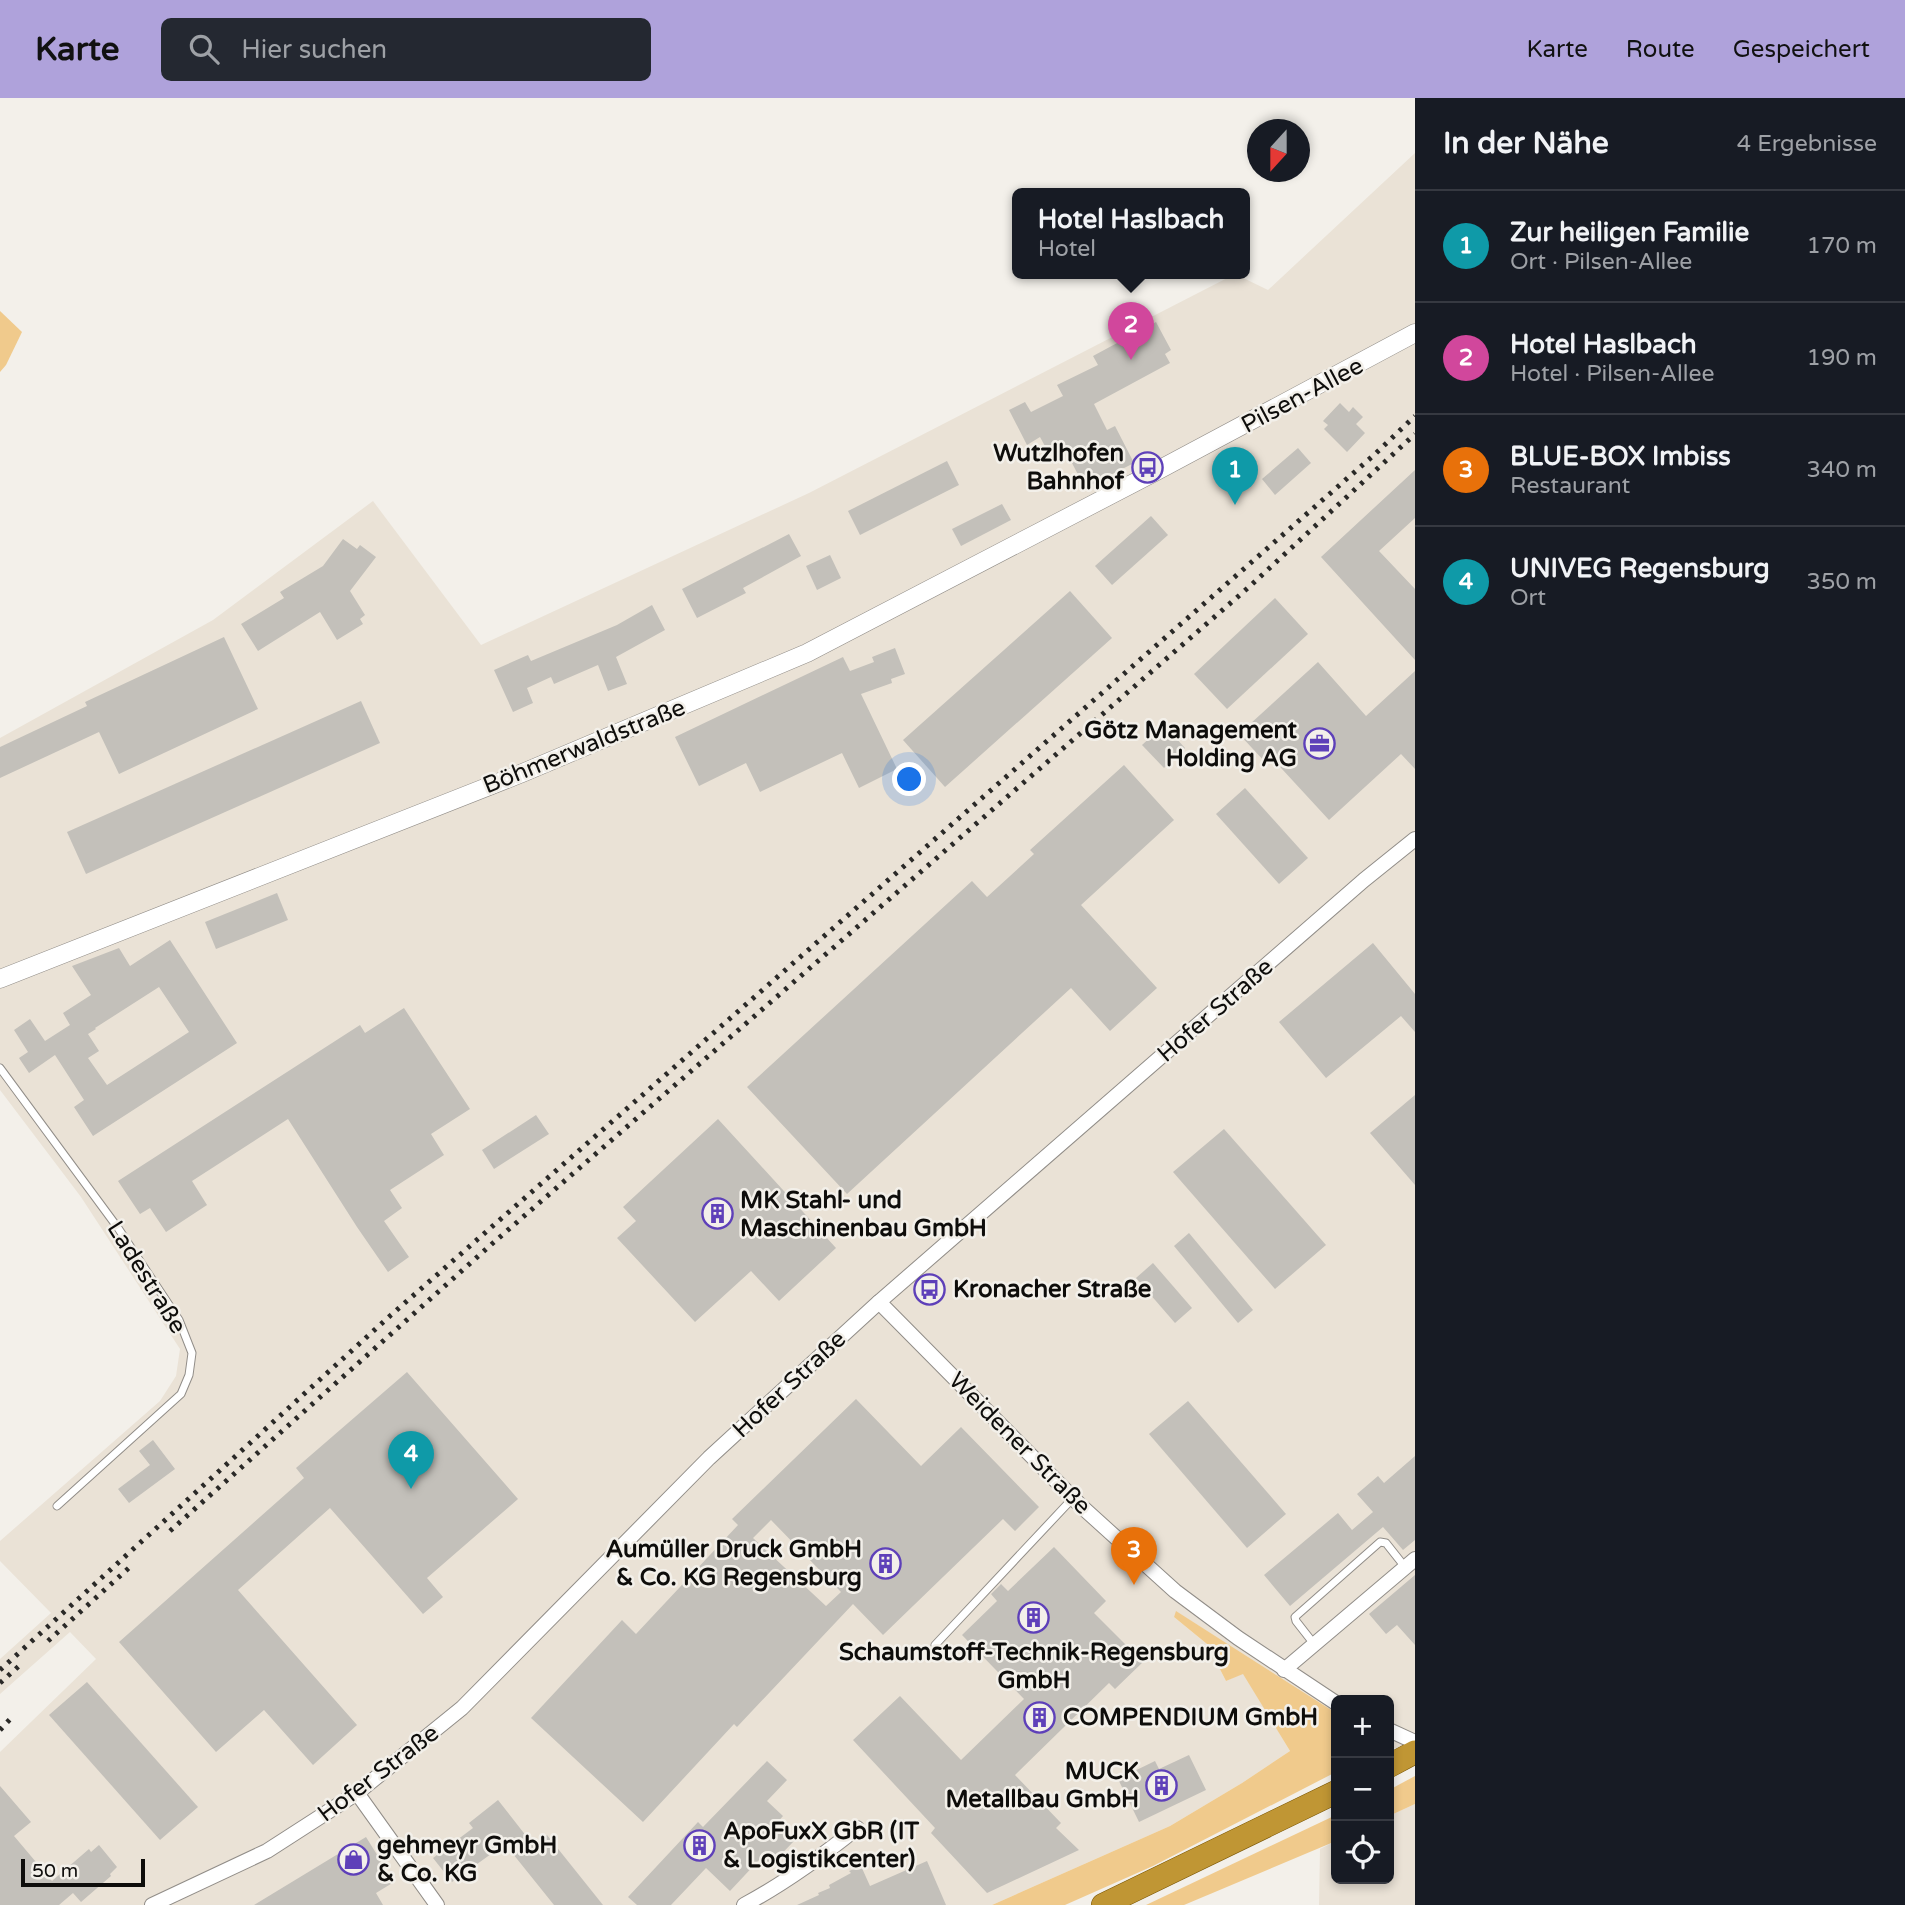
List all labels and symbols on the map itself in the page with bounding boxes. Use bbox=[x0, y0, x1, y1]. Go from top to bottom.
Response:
north arrow bbox=[1247, 119, 1310, 182]
pin: 2 bbox=[1108, 302, 1154, 360]
street label: Pilsen-Allee bbox=[1236, 351, 1368, 440]
place label: Wutzlhofen Bahnhof bbox=[993, 439, 1125, 496]
pin: 1 bbox=[1212, 447, 1258, 505]
bus stop icon: Wutzlhofen Bahnhof bbox=[1130, 450, 1164, 484]
street label: Böhmerwaldstraße bbox=[479, 693, 690, 800]
place label: Götz Management Holding AG bbox=[1084, 716, 1298, 773]
office icon: Götz Management Holding AG bbox=[1303, 727, 1337, 761]
your location bbox=[892, 762, 926, 796]
street label: Hofer Straße bbox=[1151, 952, 1279, 1069]
place label: MK Stahl- und Maschinenbau GmbH bbox=[740, 1186, 987, 1243]
building icon: MK Stahl- und Maschinenbau GmbH bbox=[700, 1197, 734, 1231]
street label: Ladestraße bbox=[100, 1216, 193, 1339]
bus stop icon: Kronacher Straße bbox=[913, 1272, 947, 1306]
place label: Kronacher Straße bbox=[953, 1275, 1152, 1304]
street label: Hofer Straße bbox=[727, 1325, 852, 1444]
street label: Weidener Straße bbox=[942, 1366, 1097, 1521]
pin: 4 bbox=[388, 1431, 434, 1489]
pin: 3 bbox=[1111, 1527, 1157, 1585]
place label: Aumüller Druck GmbH & Co. KG Regensburg bbox=[605, 1535, 862, 1592]
building icon: Aumüller Druck GmbH & Co. KG Regensburg bbox=[868, 1546, 902, 1580]
building icon: Schaumstoff-Technik-Regensburg GmbH bbox=[1017, 1601, 1051, 1635]
place label: Schaumstoff-Technik-Regensburg GmbH bbox=[839, 1638, 1229, 1695]
building icon: COMPENDIUM GmbH bbox=[1023, 1700, 1057, 1734]
place label: COMPENDIUM GmbH bbox=[1063, 1703, 1318, 1732]
street label: Hofer Straße bbox=[312, 1718, 445, 1828]
place label: MUCK Metallbau GmbH bbox=[945, 1757, 1139, 1814]
building icon: MUCK Metallbau GmbH bbox=[1145, 1768, 1179, 1802]
place label: ApoFuxX GbR (IT & Logistikcenter) bbox=[723, 1817, 920, 1874]
building icon: ApoFuxX GbR (IT & Logistikcenter) bbox=[683, 1828, 717, 1862]
place label: gehmeyr GmbH & Co. KG bbox=[377, 1831, 557, 1888]
shop icon: gehmeyr GmbH & Co. KG bbox=[337, 1842, 371, 1876]
scale bar bbox=[21, 1856, 145, 1888]

